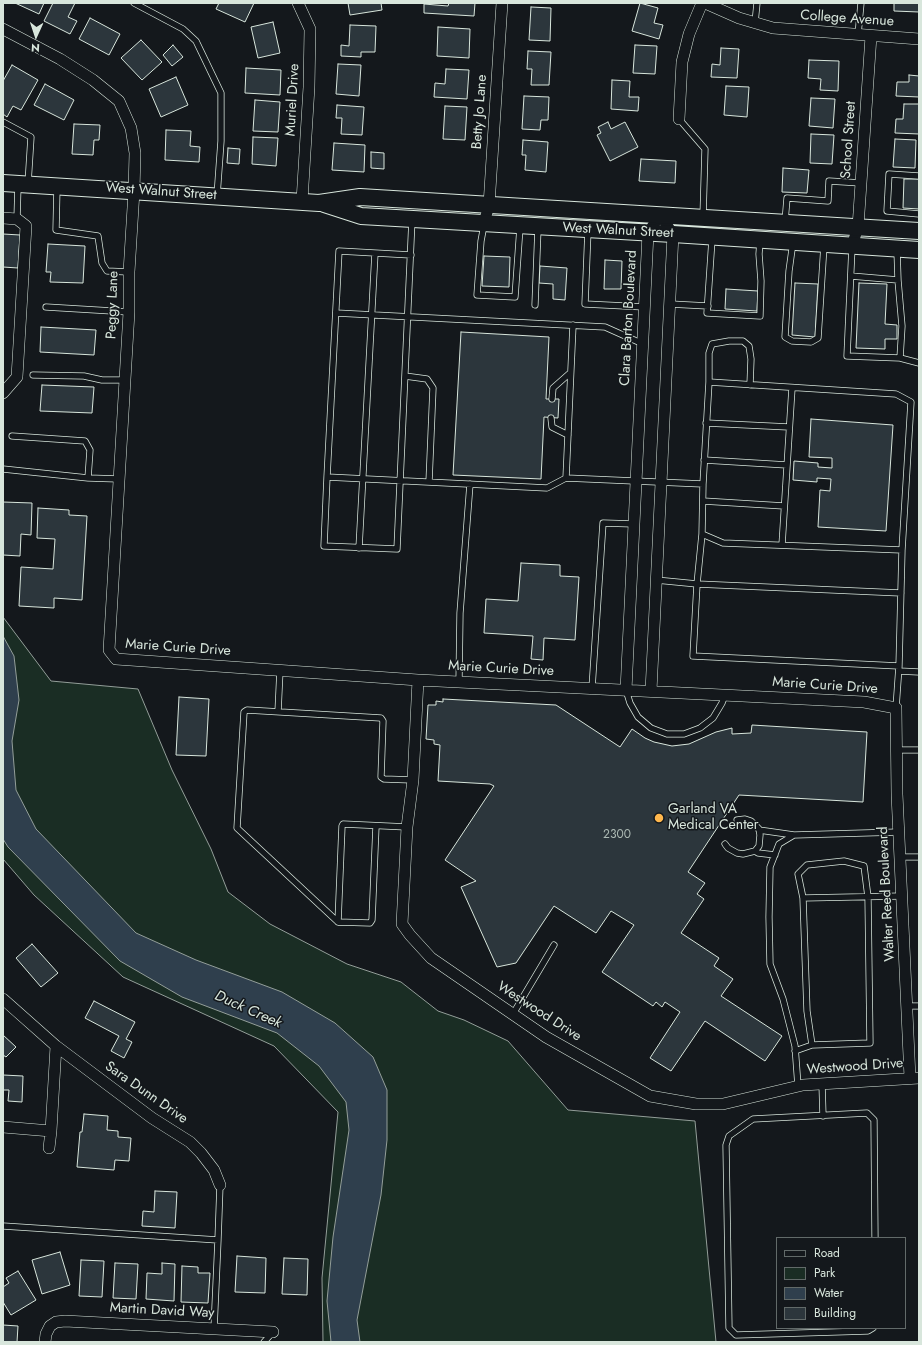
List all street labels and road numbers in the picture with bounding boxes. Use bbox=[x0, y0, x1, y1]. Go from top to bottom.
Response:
street label: College Avenue bbox=[800, 7, 894, 31]
street label: Muriel Drive bbox=[283, 63, 303, 137]
street label: Betty Jo Lane bbox=[469, 74, 491, 150]
street label: School Street bbox=[838, 101, 860, 179]
street label: West Walnut Street bbox=[105, 180, 217, 204]
street label: West Walnut Street bbox=[562, 220, 674, 242]
street label: Clara Barton Boulevard bbox=[617, 250, 641, 386]
street label: Peggy Lane bbox=[103, 271, 123, 339]
street label: Marie Curie Drive bbox=[125, 636, 231, 660]
street label: Marie Curie Drive bbox=[448, 658, 554, 680]
street label: Marie Curie Drive bbox=[772, 674, 878, 698]
street label: Walter Reed Boulevard bbox=[875, 826, 899, 962]
street label: Westwood Drive bbox=[494, 979, 584, 1045]
street label: Westwood Drive bbox=[806, 1055, 904, 1079]
street label: Sara Dunn Drive bbox=[101, 1058, 191, 1128]
street label: Martin David Way bbox=[109, 1300, 215, 1322]

